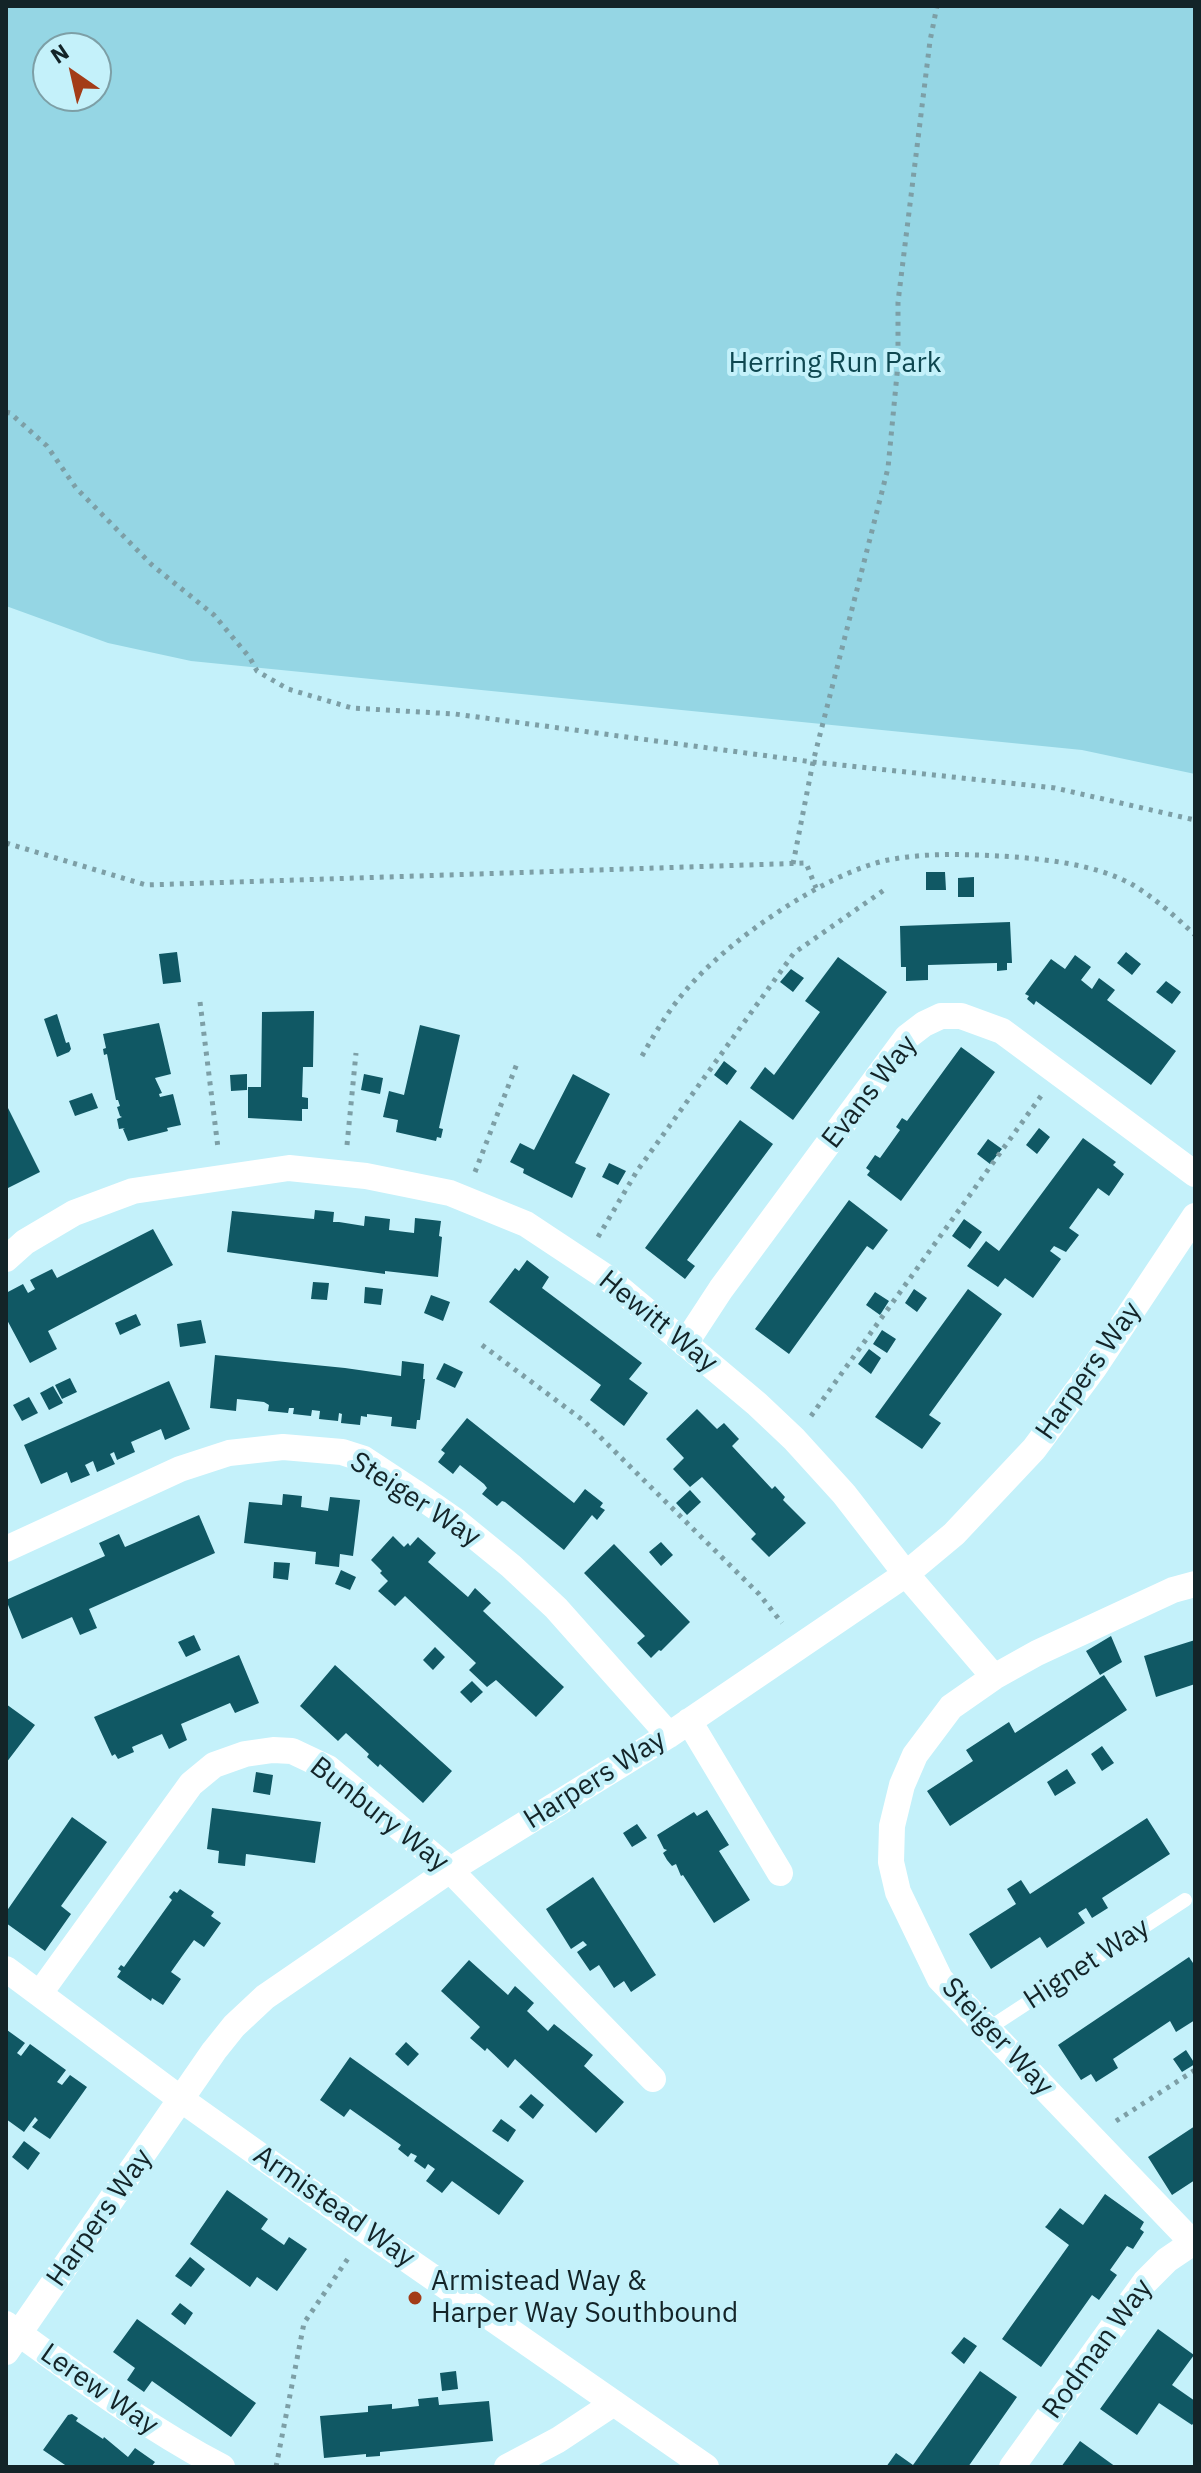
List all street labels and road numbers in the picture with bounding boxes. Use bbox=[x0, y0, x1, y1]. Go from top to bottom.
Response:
street label: Evans Way bbox=[815, 1029, 925, 1155]
street label: Hewitt Way bbox=[592, 1264, 724, 1380]
street label: Harpers Way bbox=[1029, 1296, 1149, 1446]
street label: Steiger Way bbox=[344, 1445, 486, 1555]
street label: Harpers Way bbox=[518, 1723, 672, 1837]
street label: Bunbury Way bbox=[303, 1750, 455, 1880]
street label: Hignet Way bbox=[1018, 1911, 1156, 2017]
street label: Steiger Way bbox=[934, 1971, 1060, 2103]
street label: Armistead Way bbox=[247, 2139, 421, 2275]
street label: Harpers Way bbox=[40, 2143, 160, 2293]
street label: Rodman Way bbox=[1036, 2272, 1160, 2426]
street label: Lerew Way bbox=[34, 2337, 164, 2443]

